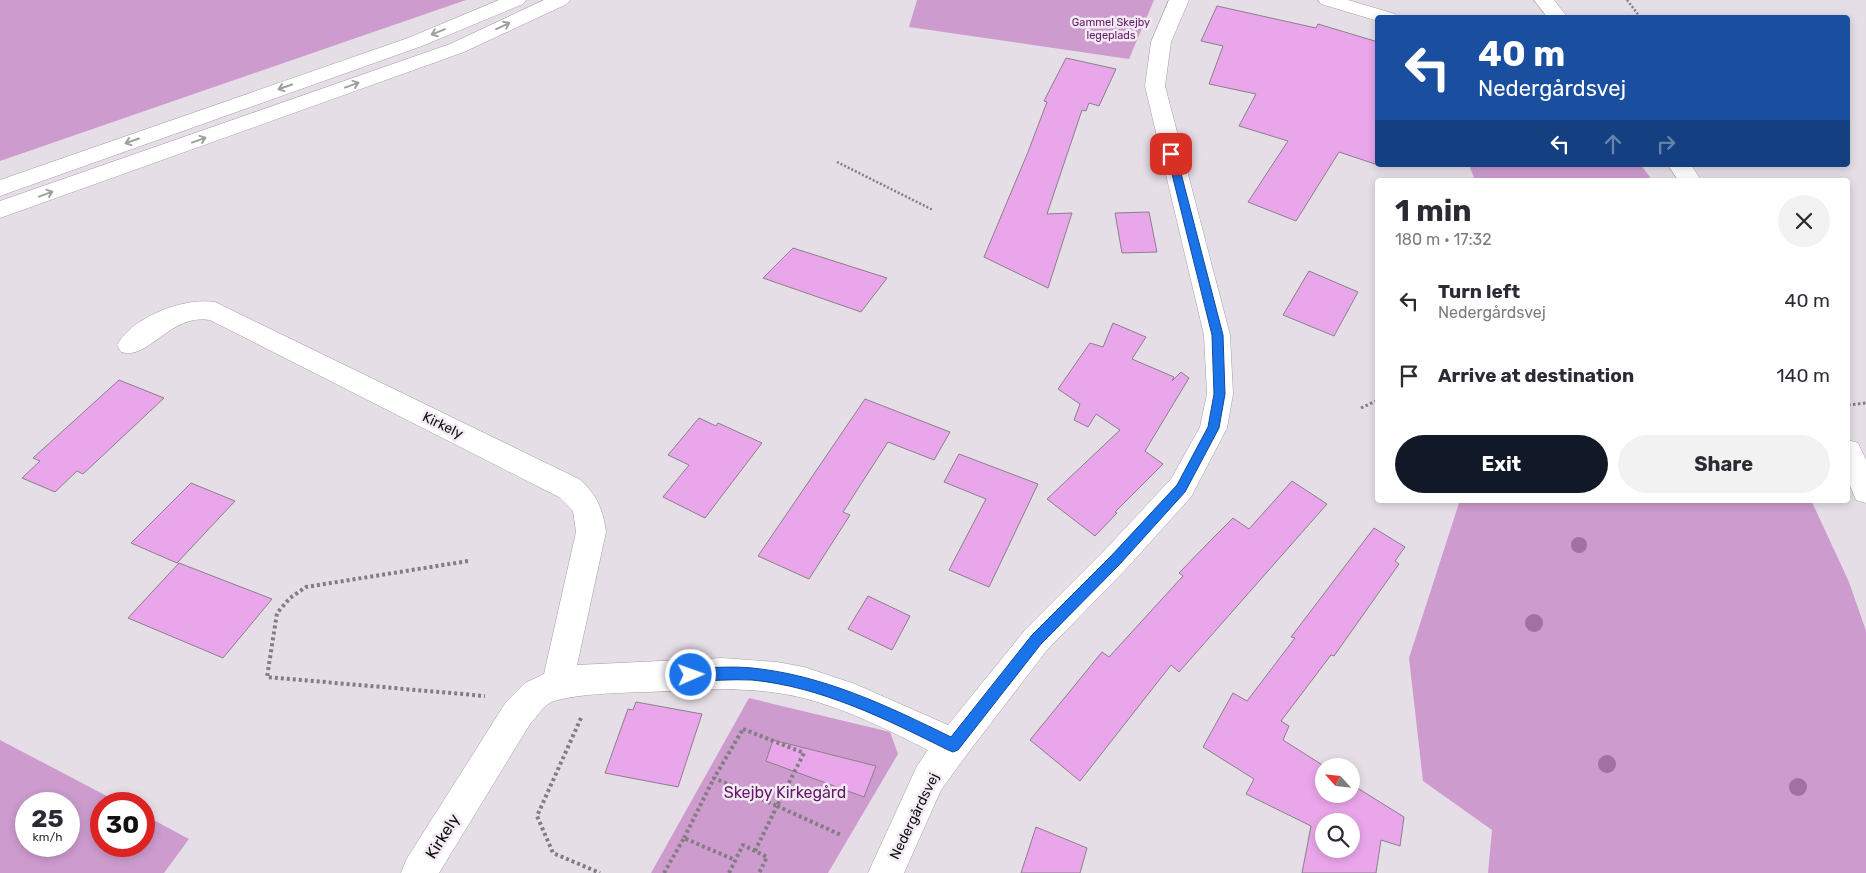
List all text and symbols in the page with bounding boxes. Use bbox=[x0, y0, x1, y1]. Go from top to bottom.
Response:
park label: Gammel Skejby legeplads bbox=[1072, 16, 1150, 42]
one-way arrow bbox=[496, 21, 511, 31]
one-way arrow bbox=[431, 28, 446, 37]
text: 40 m bbox=[1478, 33, 1565, 75]
icon: left bbox=[1395, 35, 1460, 100]
text: Nedergårdsvej bbox=[1478, 75, 1626, 102]
one-way arrow bbox=[344, 80, 360, 90]
one-way arrow bbox=[278, 83, 294, 92]
icon: left bbox=[1546, 130, 1574, 158]
icon: ahead bbox=[1599, 130, 1627, 158]
icon: right bbox=[1652, 130, 1680, 158]
pin bbox=[1150, 133, 1192, 175]
one-way arrow bbox=[191, 135, 206, 144]
one-way arrow bbox=[125, 137, 140, 146]
icon: arrive bbox=[1157, 140, 1185, 168]
one-way arrow bbox=[38, 189, 53, 198]
text: 1 min bbox=[1395, 193, 1472, 229]
button: close bbox=[1778, 195, 1830, 247]
text: 180 m · 17:32 bbox=[1395, 230, 1492, 249]
text: Turn left bbox=[1438, 280, 1520, 303]
icon: left bbox=[1395, 287, 1423, 315]
text: 40 m bbox=[1785, 289, 1830, 312]
text: Nedergårdsvej bbox=[1438, 303, 1546, 322]
icon: arrive bbox=[1395, 362, 1423, 390]
text: Arrive at destination bbox=[1438, 364, 1634, 387]
text: 140 m bbox=[1776, 364, 1830, 387]
street label: Kirkely bbox=[420, 408, 466, 443]
button: Exit bbox=[1395, 435, 1608, 493]
button: Share bbox=[1618, 435, 1830, 493]
position arrow bbox=[664, 648, 716, 700]
north arrow bbox=[1315, 758, 1360, 802]
map controls bbox=[1315, 758, 1360, 858]
street label: Nedergårdsvej bbox=[886, 770, 943, 862]
park label: Skejby Kirkegård bbox=[724, 783, 846, 802]
speed limit sign: 30 bbox=[90, 792, 155, 857]
text: 25 bbox=[31, 804, 64, 833]
street label: Kirkely bbox=[421, 810, 464, 862]
button: search bbox=[1315, 813, 1360, 858]
text: km/h bbox=[33, 830, 62, 844]

